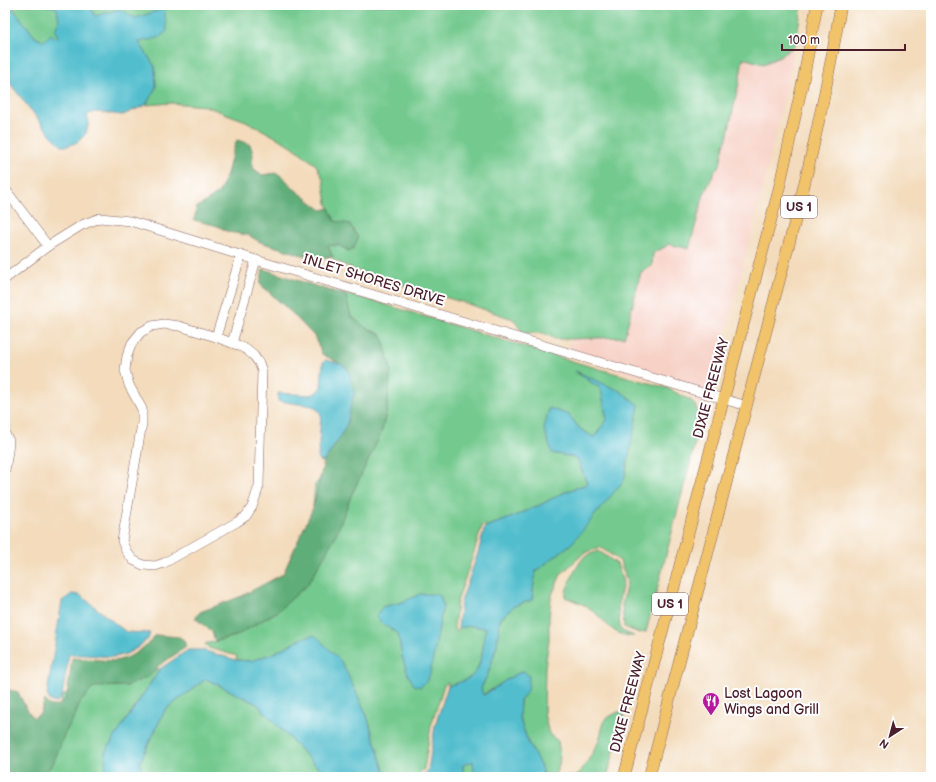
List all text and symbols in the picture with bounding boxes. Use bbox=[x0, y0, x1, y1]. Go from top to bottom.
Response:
scale bar bbox=[782, 26, 905, 52]
text: 100 m bbox=[788, 33, 820, 48]
road number: US 1 bbox=[781, 196, 817, 218]
street label: INLET SHORES DRIVE bbox=[301, 250, 447, 310]
street label: DIXIE FREEWAY bbox=[689, 335, 733, 440]
road number: US 1 bbox=[652, 593, 688, 615]
street label: DIXIE FREEWAY bbox=[606, 649, 650, 754]
place label: Lost Lagoon Wings and Grill bbox=[724, 685, 819, 718]
restaurant icon: Lost Lagoon Wings and Grill bbox=[701, 691, 721, 716]
north arrow bbox=[870, 716, 910, 756]
text: N bbox=[877, 736, 892, 751]

